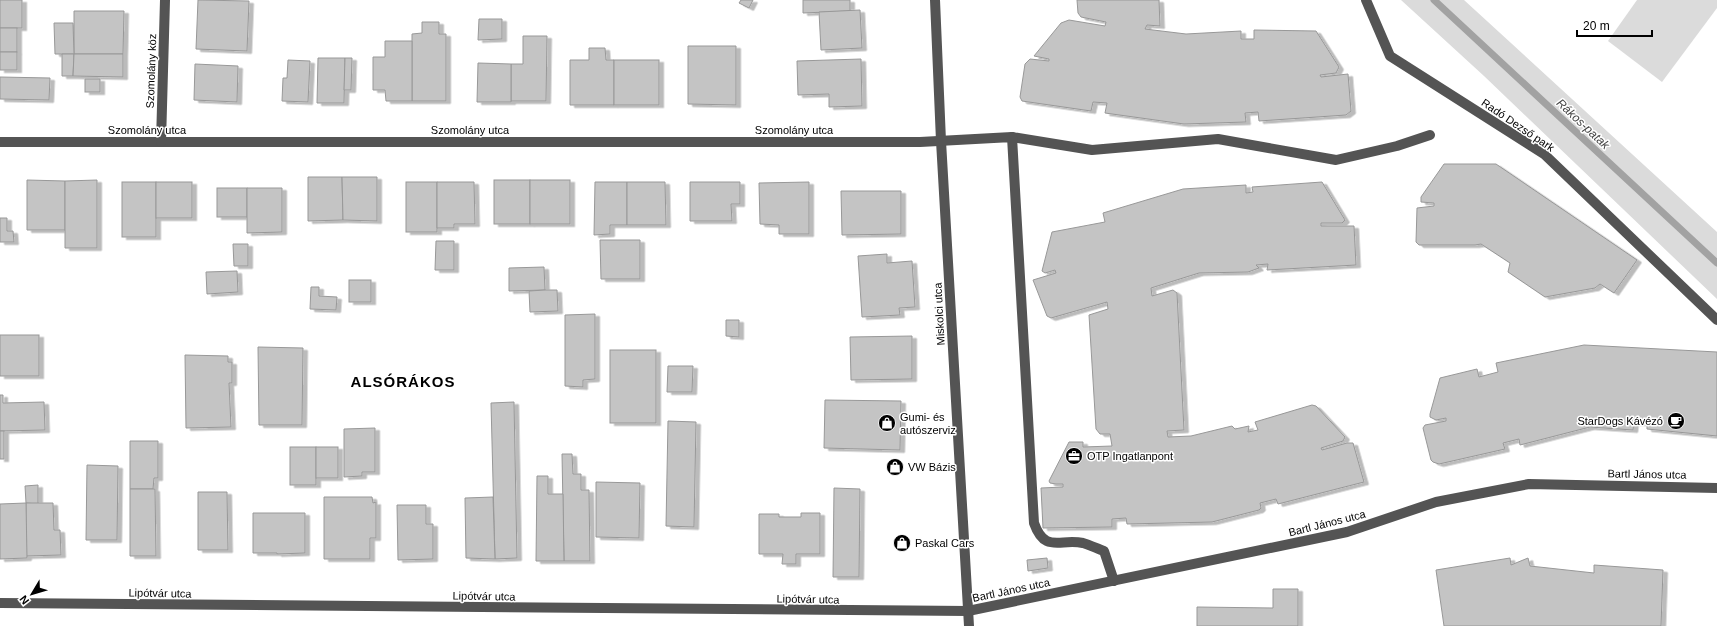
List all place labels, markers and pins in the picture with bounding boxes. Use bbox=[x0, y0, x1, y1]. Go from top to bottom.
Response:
place label: Gumi- és autószerviz bbox=[900, 411, 956, 436]
cafe icon: StarDogs Kávézó bbox=[1666, 411, 1686, 431]
shop icon: Gumi- és autószerviz bbox=[877, 413, 897, 433]
place label: StarDogs Kávézó bbox=[1577, 415, 1663, 427]
office icon: OTP Ingatlanpont bbox=[1064, 446, 1084, 466]
place label: OTP Ingatlanpont bbox=[1087, 450, 1173, 462]
shop icon: VW Bázis bbox=[885, 457, 905, 477]
place label: VW Bázis bbox=[908, 461, 956, 473]
shop icon: Paskal Cars bbox=[892, 533, 912, 553]
place label: Paskal Cars bbox=[915, 537, 975, 549]

